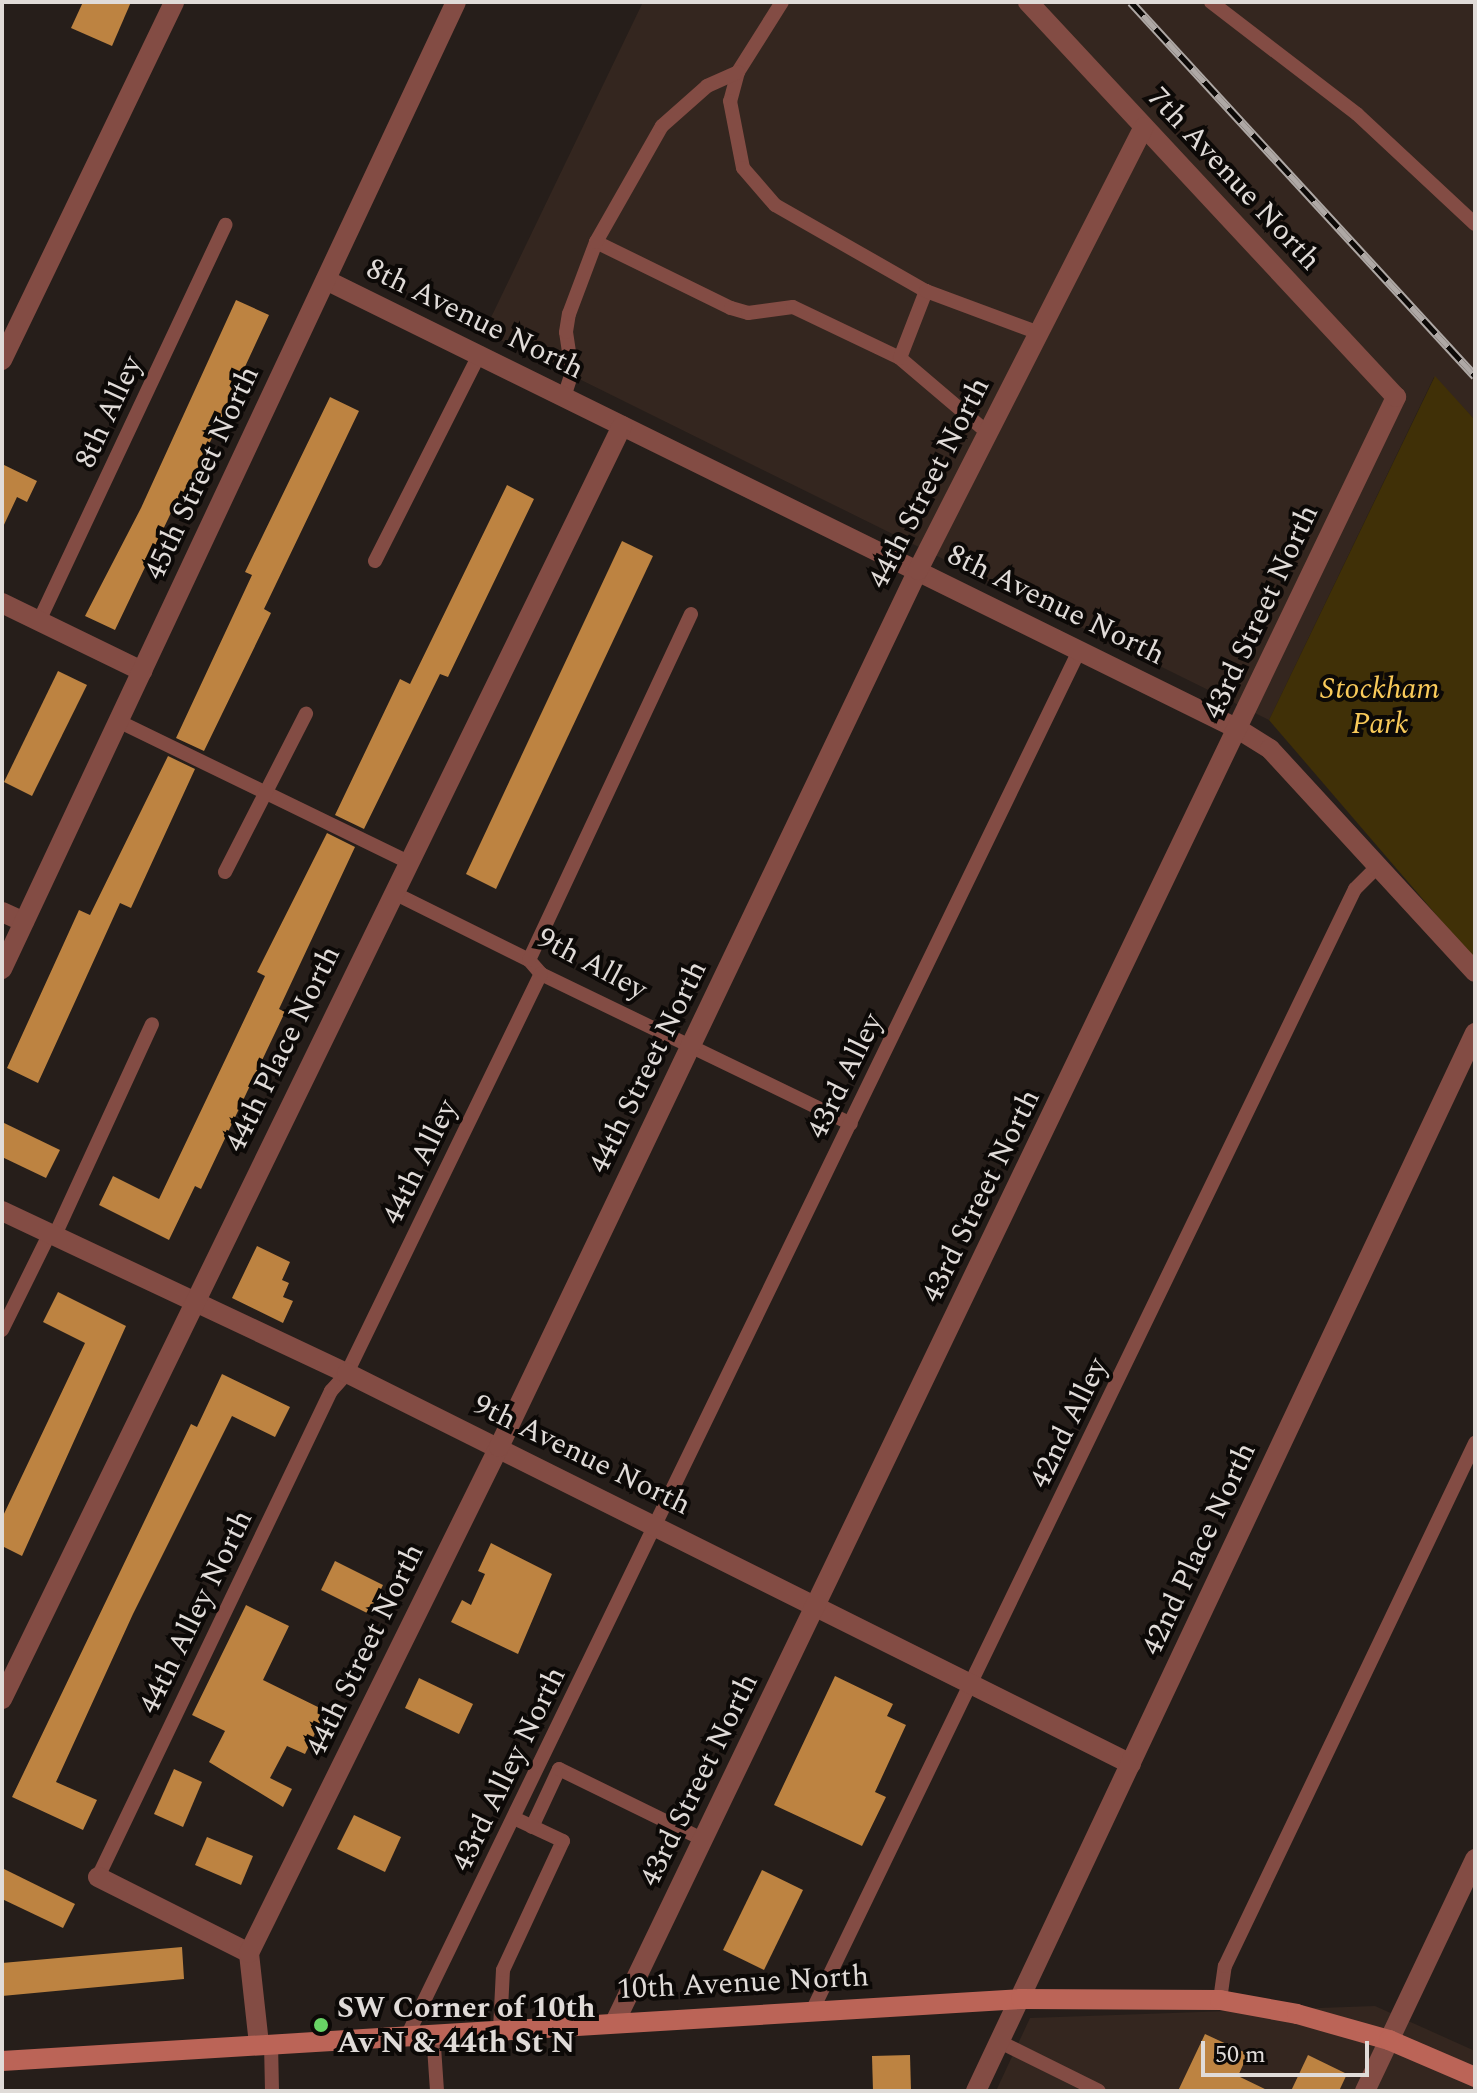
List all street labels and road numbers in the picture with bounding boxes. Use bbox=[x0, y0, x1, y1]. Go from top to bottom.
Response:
street label: 7th Avenue North bbox=[1140, 80, 1328, 278]
street label: 8th Avenue North bbox=[360, 251, 590, 387]
street label: 8th Alley bbox=[67, 350, 151, 474]
street label: 45th Street North bbox=[137, 360, 267, 586]
street label: 44th Street North bbox=[860, 371, 998, 595]
street label: 43rd Street North bbox=[1196, 499, 1326, 725]
street label: 8th Avenue North bbox=[941, 537, 1171, 673]
street label: 9th Alley bbox=[531, 920, 653, 1008]
street label: 44th Place North bbox=[218, 940, 348, 1158]
street label: 44th Street North bbox=[581, 955, 715, 1179]
street label: 43rd Alley bbox=[799, 1007, 891, 1145]
street label: 43rd Street North bbox=[914, 1084, 1048, 1308]
street label: 44th Alley bbox=[374, 1094, 466, 1230]
street label: 42nd Alley bbox=[1022, 1352, 1116, 1494]
street label: 9th Avenue North bbox=[467, 1387, 697, 1523]
street label: 42nd Place North bbox=[1134, 1437, 1264, 1661]
street label: 44th Alley North bbox=[131, 1504, 261, 1720]
street label: 44th Street North bbox=[298, 1538, 432, 1762]
street label: 43rd Alley North bbox=[444, 1661, 574, 1877]
street label: 43rd Street North bbox=[632, 1668, 766, 1892]
street label: 10th Avenue North bbox=[616, 1958, 870, 2008]

